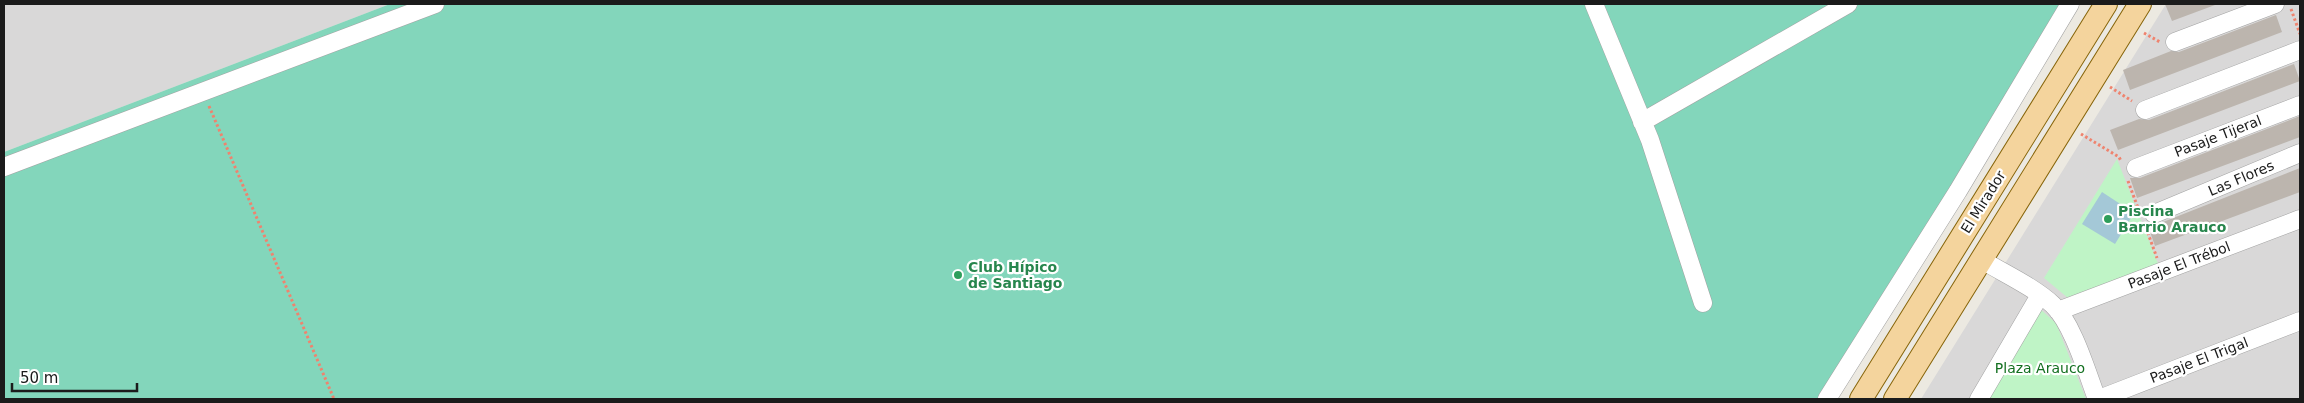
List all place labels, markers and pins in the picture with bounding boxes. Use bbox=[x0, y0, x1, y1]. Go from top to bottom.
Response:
place label: Piscina Barrio Arauco bbox=[2118, 203, 2227, 235]
marker: Piscina Barrio Arauco bbox=[2102, 213, 2114, 225]
place label: Club Hípico de Santiago bbox=[968, 259, 1063, 291]
marker: Club Hípico de Santiago bbox=[952, 269, 964, 281]

